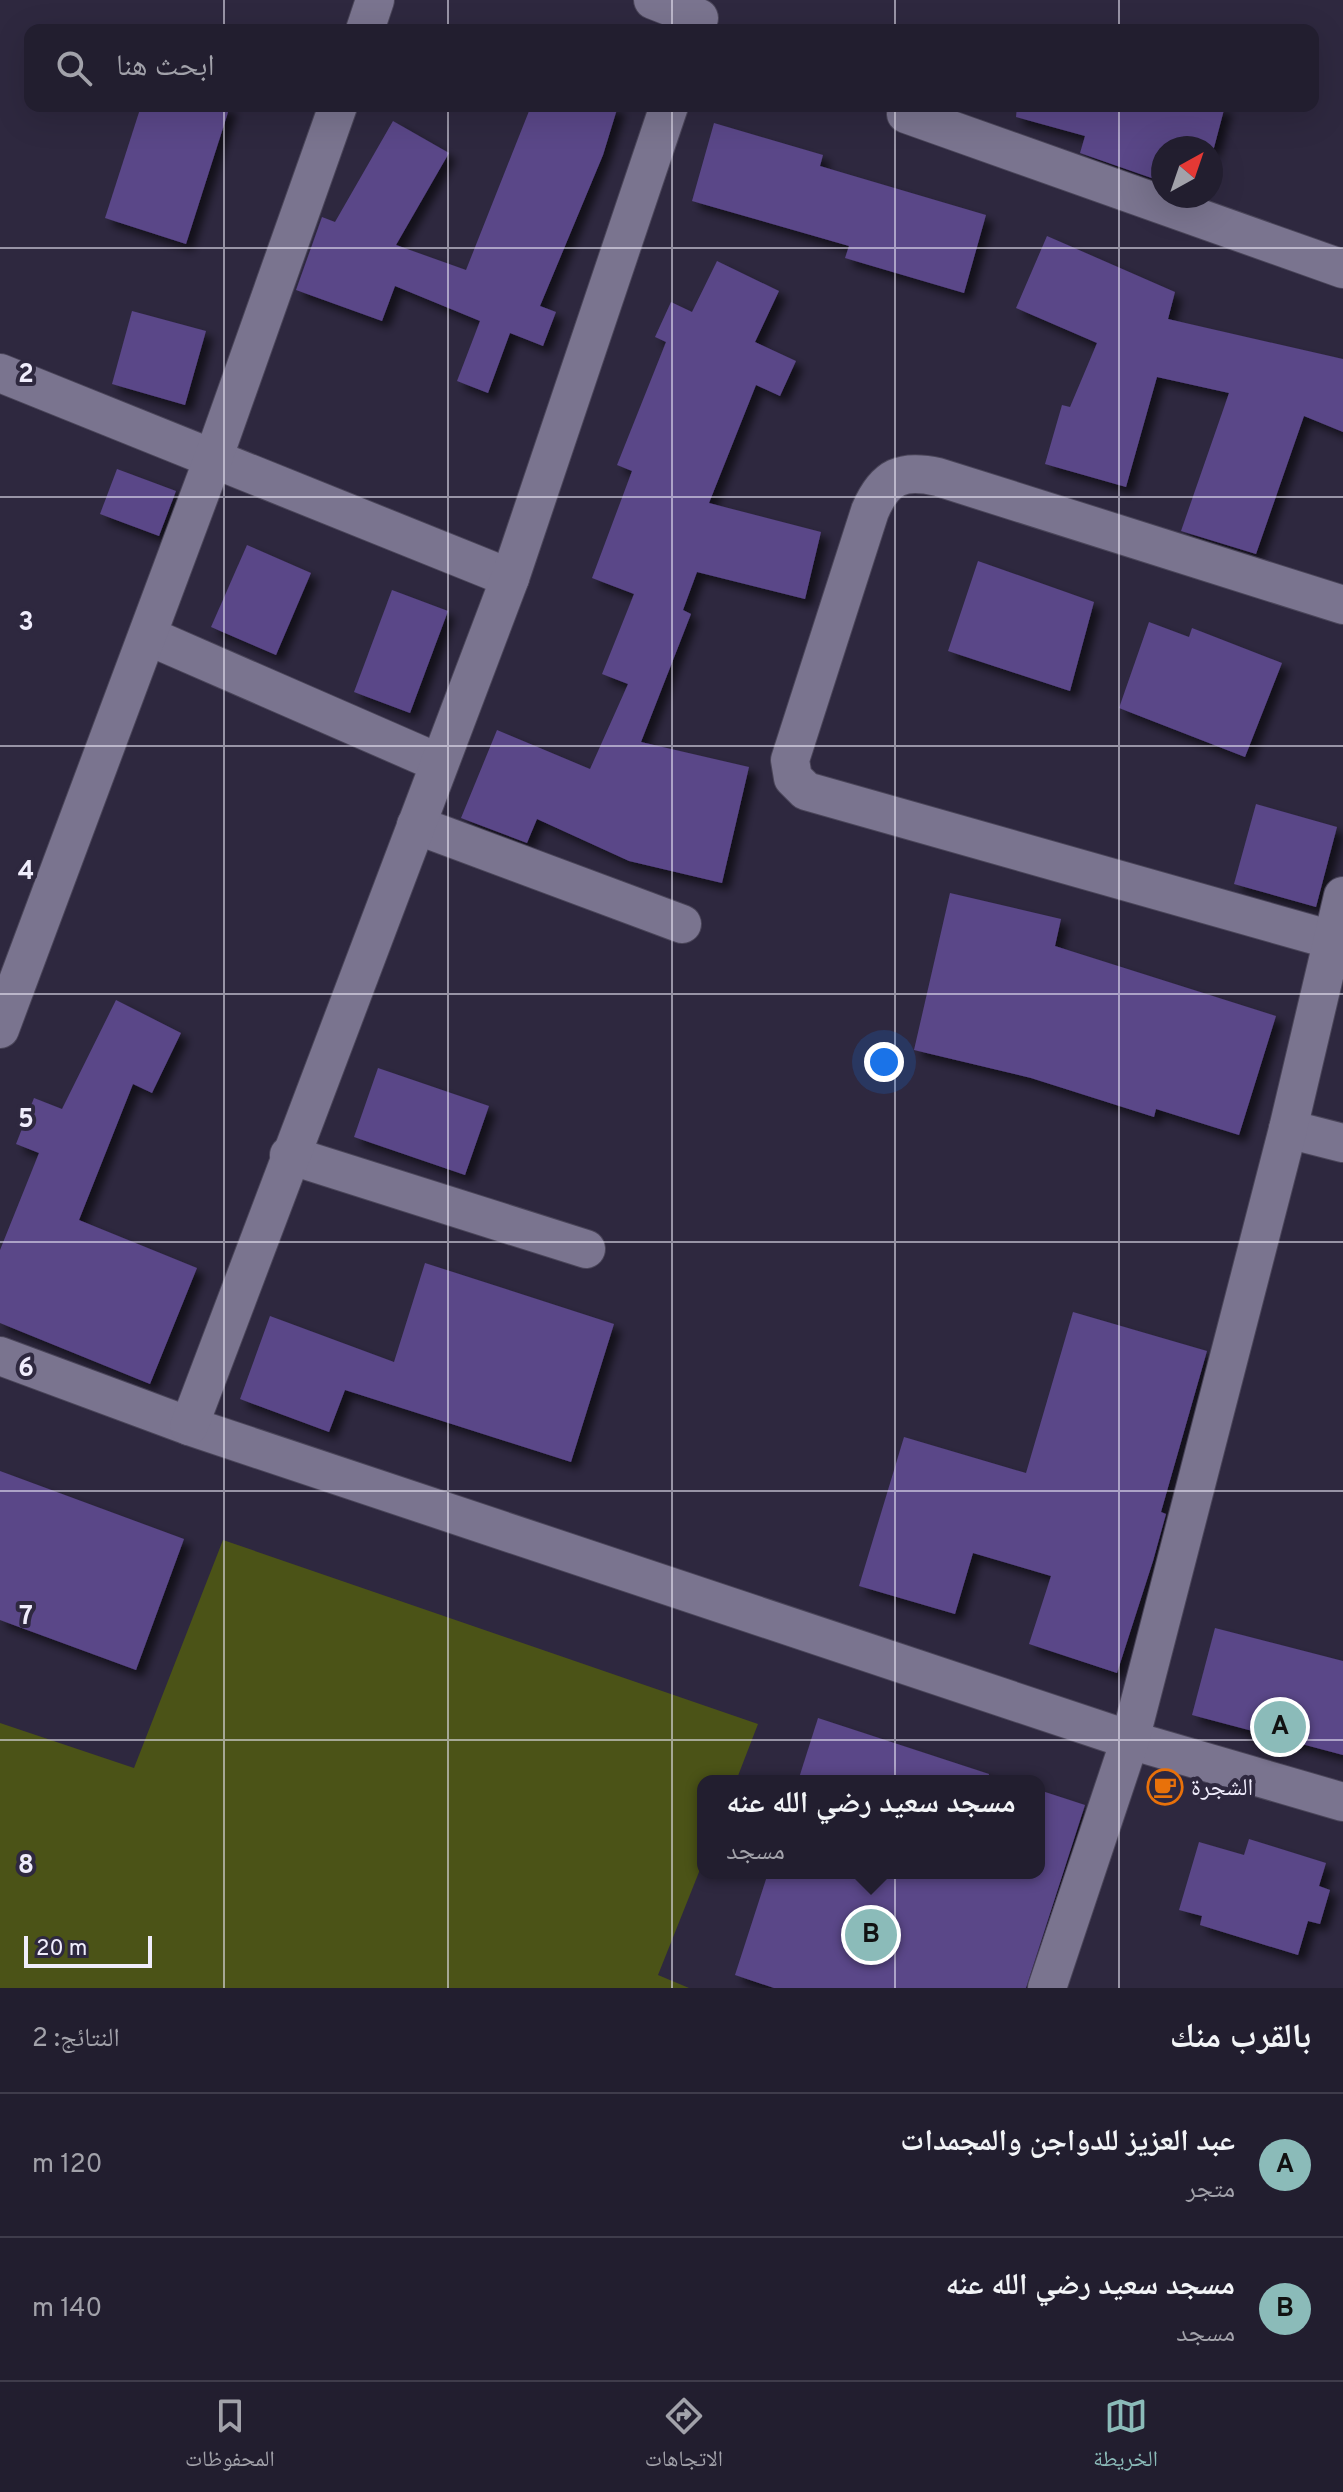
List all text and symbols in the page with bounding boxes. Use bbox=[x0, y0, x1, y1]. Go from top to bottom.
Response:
search box bbox=[24, 24, 1319, 112]
icon: search bbox=[52, 46, 96, 90]
text: ابحث هنا bbox=[116, 49, 215, 86]
north arrow bbox=[1151, 136, 1223, 208]
text: 2 bbox=[18, 359, 34, 392]
text: 3 bbox=[18, 607, 34, 640]
text: 4 bbox=[18, 856, 34, 889]
your location bbox=[864, 1042, 904, 1082]
text: 5 bbox=[18, 1104, 34, 1137]
text: 6 bbox=[18, 1353, 34, 1386]
text: 7 bbox=[19, 1601, 33, 1634]
pin: A bbox=[1254, 1697, 1306, 1757]
cafe icon: الشجرة bbox=[1146, 1768, 1184, 1806]
place label: الشجرة bbox=[1191, 1774, 1253, 1804]
popup bbox=[697, 1775, 1045, 1879]
text: مسجد سعيد رضي الله عنه bbox=[726, 1786, 1016, 1823]
text: مسجد bbox=[726, 1836, 785, 1869]
text: 8 bbox=[18, 1850, 34, 1883]
pin: B bbox=[845, 1905, 897, 1965]
scale bar bbox=[24, 1932, 152, 1968]
text: 20 m bbox=[36, 1936, 87, 1963]
text: بالقرب منك bbox=[1170, 2017, 1311, 2060]
text: النتائج: 2 bbox=[32, 2023, 120, 2056]
text: عبد العزيز للدواجن والمجمدات bbox=[900, 2124, 1235, 2161]
text: 120 m bbox=[32, 2149, 102, 2182]
text: A bbox=[1276, 2149, 1294, 2182]
text: متجر bbox=[1186, 2174, 1235, 2207]
text: مسجد سعيد رضي الله عنه bbox=[945, 2268, 1235, 2305]
text: 140 m bbox=[32, 2293, 102, 2326]
text: B bbox=[1276, 2293, 1294, 2326]
text: مسجد bbox=[1176, 2318, 1235, 2351]
tab: المحفوظات bbox=[185, 2394, 275, 2480]
tab: الاتجاهات bbox=[645, 2394, 723, 2480]
tab: الخريطة bbox=[1093, 2394, 1158, 2480]

